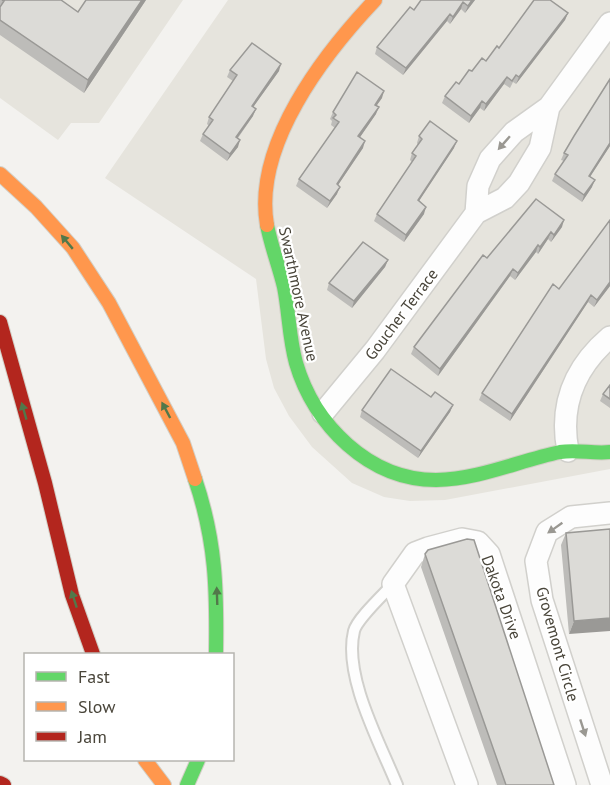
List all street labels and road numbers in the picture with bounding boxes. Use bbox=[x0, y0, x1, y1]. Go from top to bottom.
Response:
street label: Swarthmore Avenue bbox=[275, 225, 323, 363]
street label: Goucher Terrace bbox=[360, 264, 442, 364]
street label: Dakota Drive bbox=[478, 552, 526, 642]
street label: Grovemont Circle bbox=[532, 584, 584, 704]

